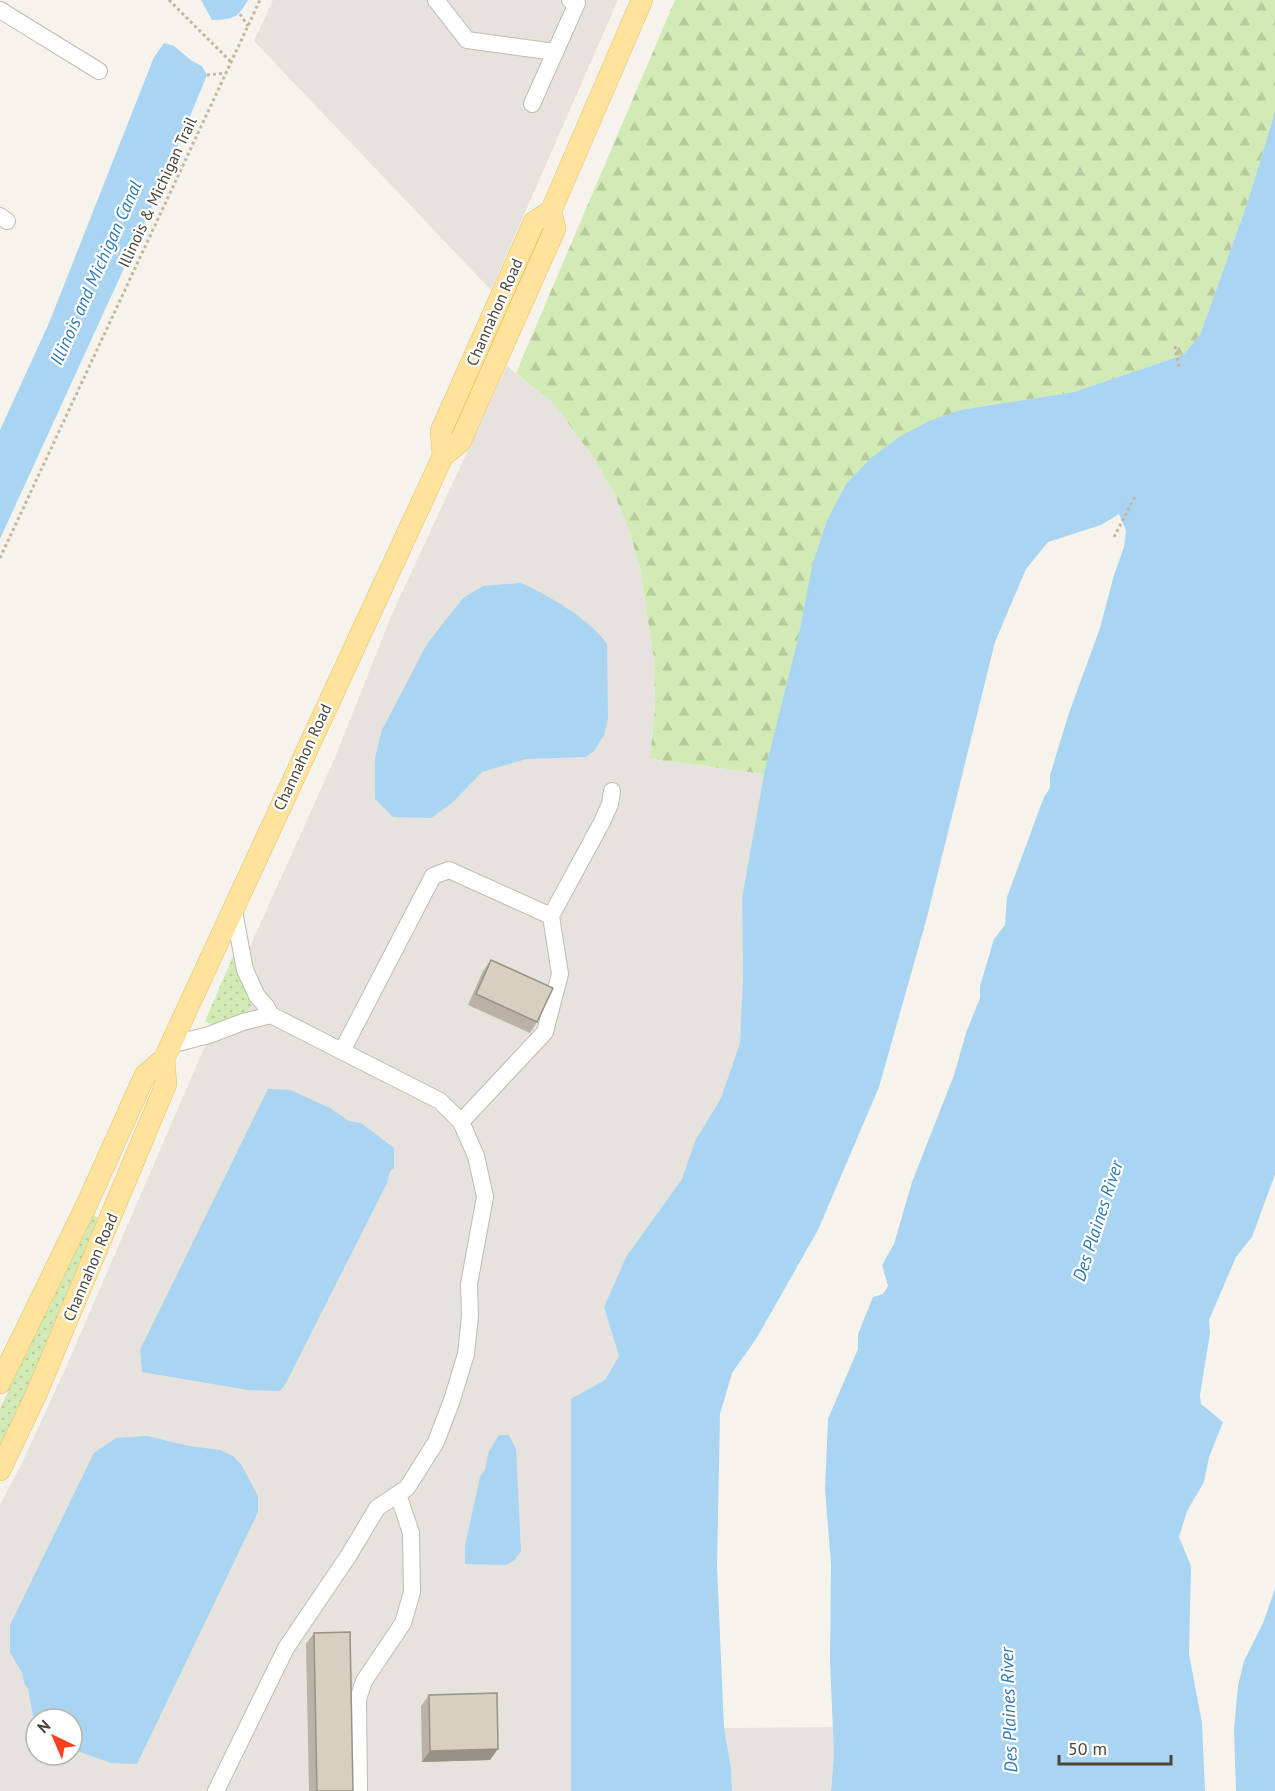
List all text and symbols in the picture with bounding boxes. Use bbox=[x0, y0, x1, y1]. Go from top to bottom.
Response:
street label: Illinois & Michigan Trail bbox=[113, 113, 201, 271]
water label: Illinois and Michigan Canal bbox=[44, 177, 147, 369]
street label: Channahon Road bbox=[461, 255, 527, 369]
street label: Channahon Road bbox=[269, 700, 335, 814]
water label: Des Plaines River bbox=[1067, 1157, 1128, 1284]
street label: Channahon Road bbox=[58, 1210, 122, 1324]
water label: Des Plaines River bbox=[995, 1646, 1022, 1773]
north arrow bbox=[24, 1707, 84, 1767]
text: N bbox=[33, 1715, 54, 1737]
scale bar bbox=[1059, 1728, 1172, 1766]
text: 50 m bbox=[1068, 1737, 1107, 1760]

